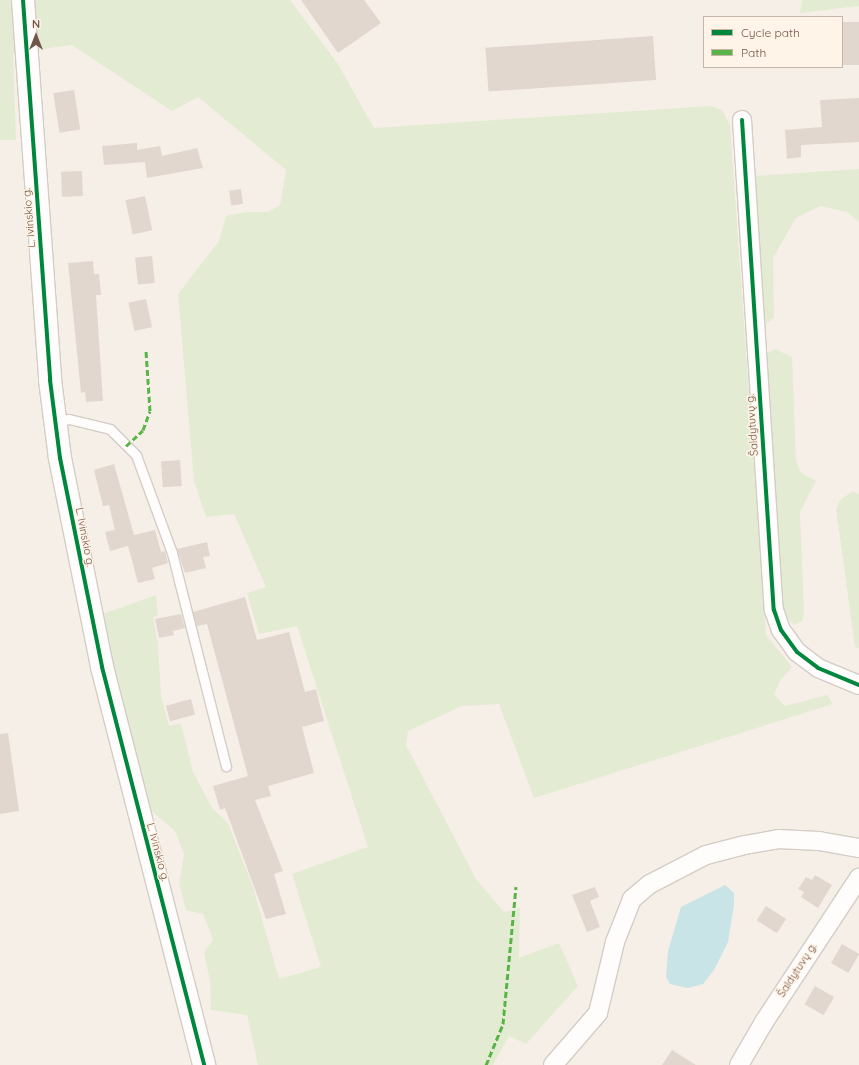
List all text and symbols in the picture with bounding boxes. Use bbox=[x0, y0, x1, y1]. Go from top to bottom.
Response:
north arrow bbox=[16, 16, 56, 56]
legend bbox=[703, 16, 843, 68]
text: N bbox=[32, 17, 40, 31]
text: Cycle path bbox=[741, 25, 800, 40]
text: Path bbox=[741, 45, 766, 60]
street label: L. Ivinskio g. bbox=[20, 188, 38, 248]
street label: Šaldytuvų g. bbox=[743, 394, 761, 456]
street label: L. Ivinskio g. bbox=[73, 506, 97, 568]
street label: L. Ivinskio g. bbox=[144, 821, 172, 883]
street label: Šaldytuvų g. bbox=[775, 940, 819, 1000]

